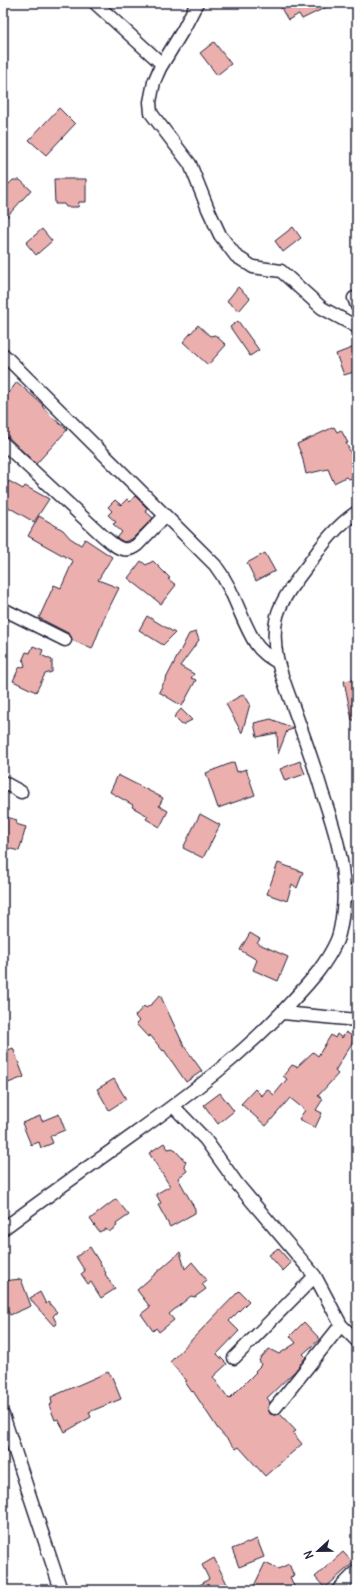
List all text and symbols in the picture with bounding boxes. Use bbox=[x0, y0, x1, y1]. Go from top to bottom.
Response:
north arrow bbox=[298, 1531, 338, 1571]
text: N bbox=[301, 1549, 317, 1561]

